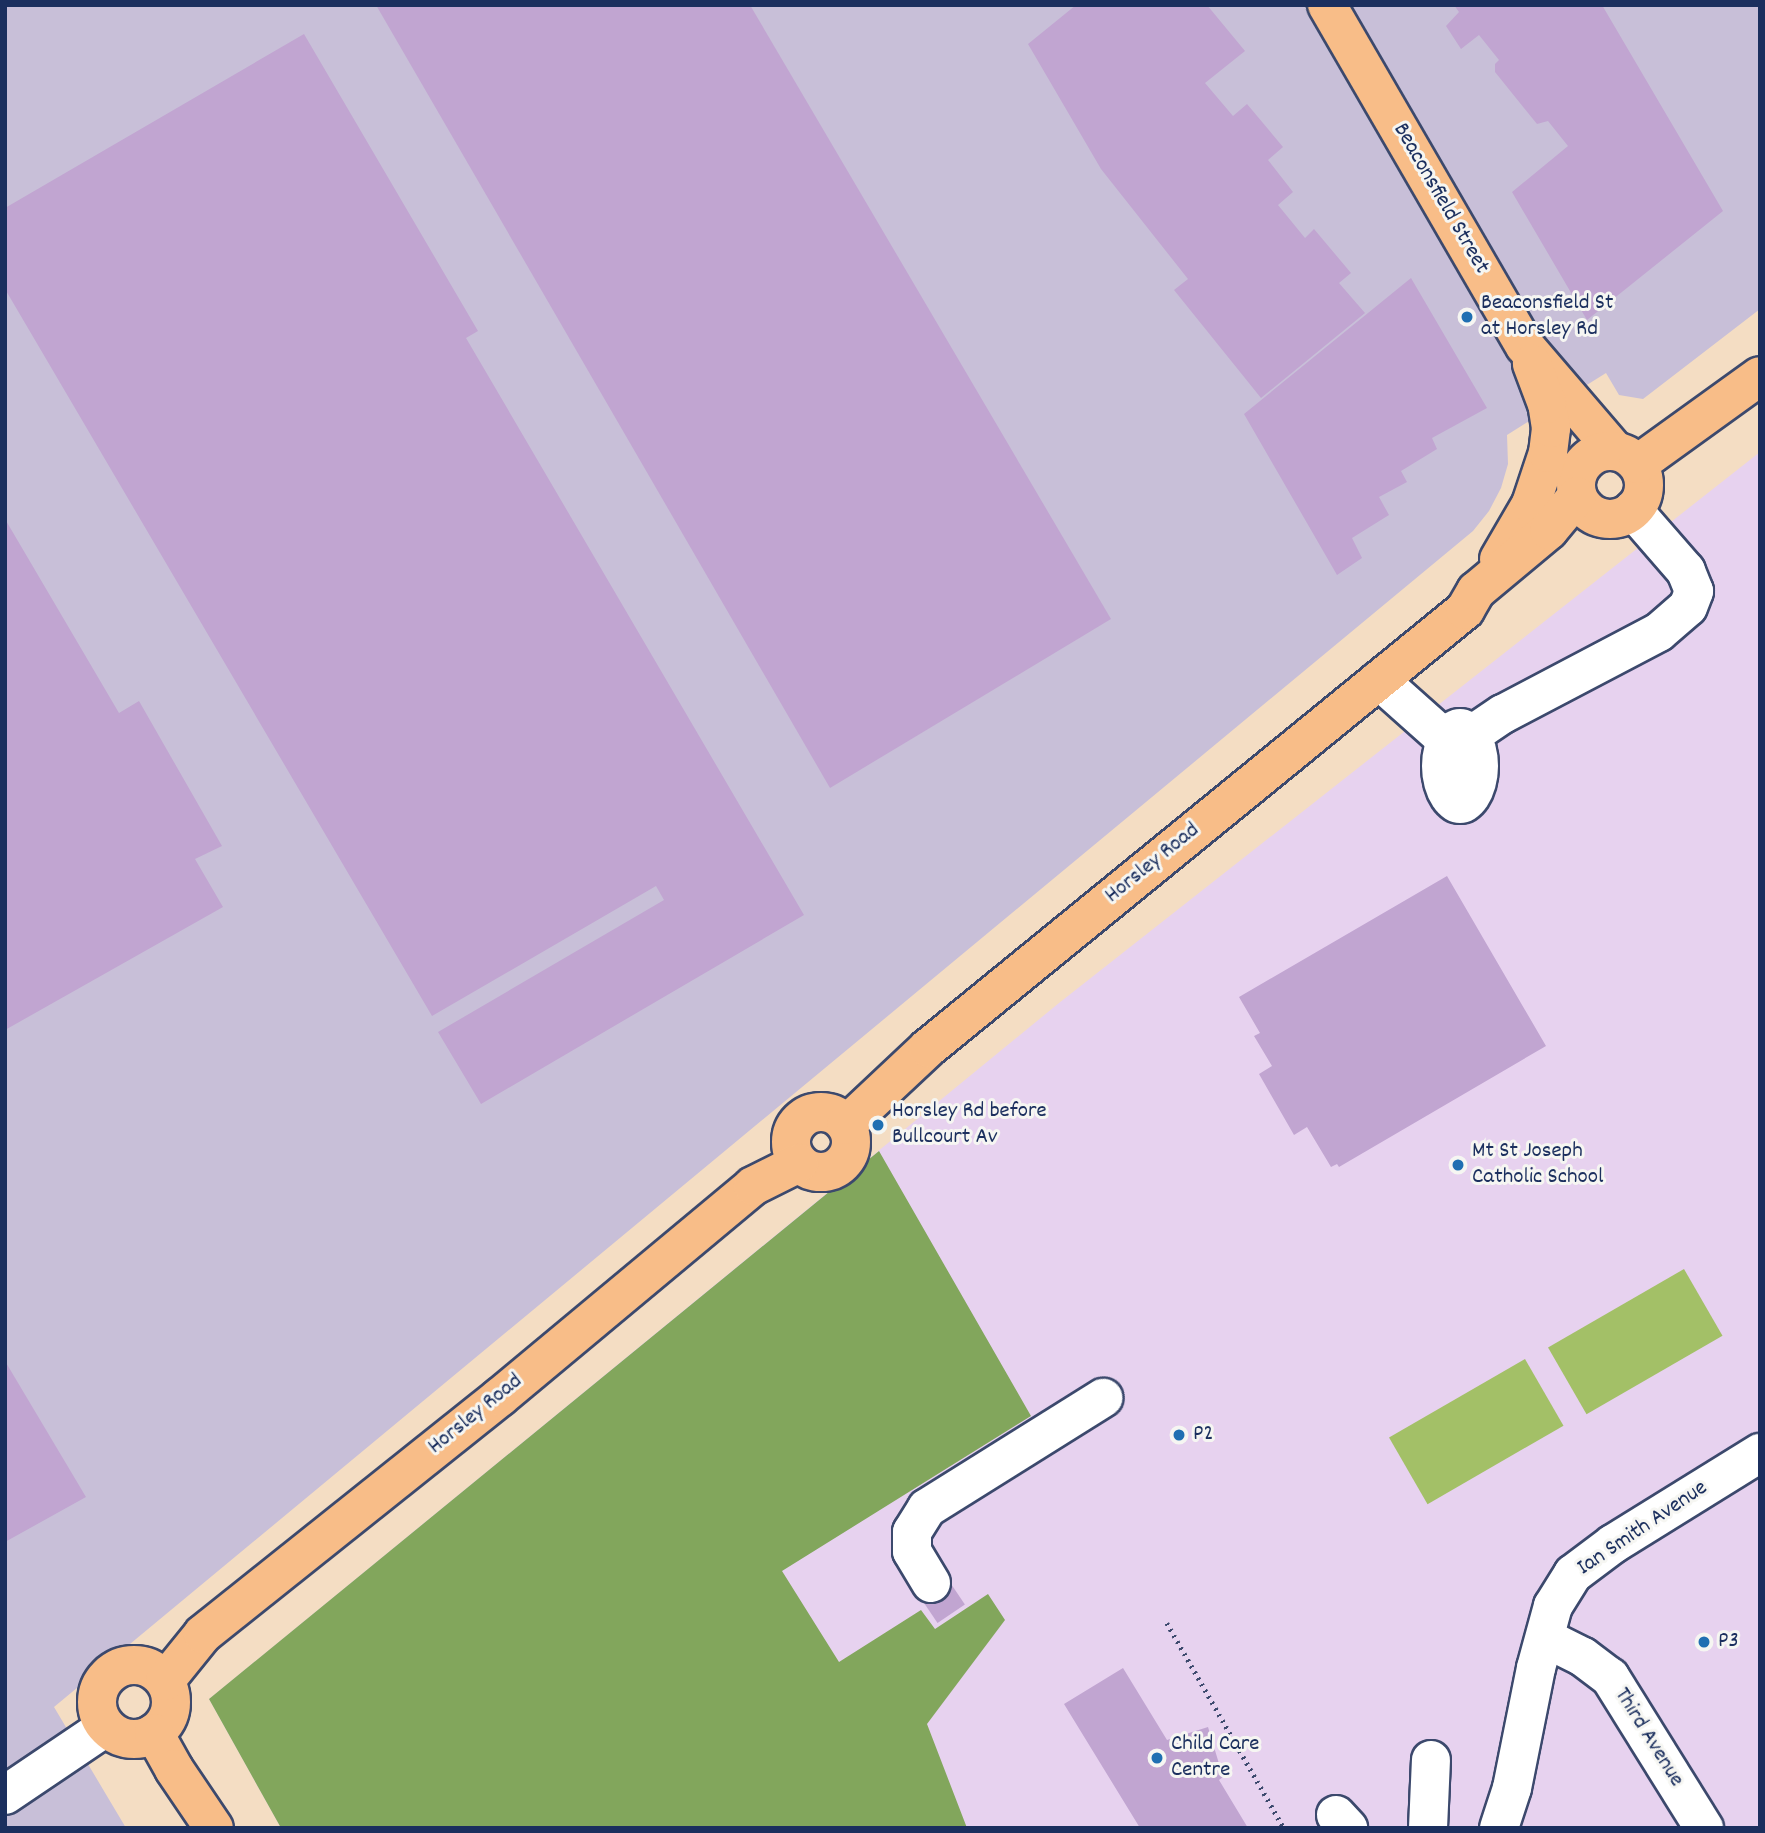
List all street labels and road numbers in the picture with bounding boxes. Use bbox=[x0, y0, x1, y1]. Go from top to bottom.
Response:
street label: Beaconsfield Street bbox=[1386, 119, 1494, 279]
street label: Horsley Road bbox=[1100, 818, 1206, 910]
street label: Horsley Road bbox=[423, 1369, 529, 1461]
street label: Ian Smith Avenue bbox=[1573, 1475, 1713, 1583]
street label: Third Avenue bbox=[1607, 1683, 1689, 1793]

